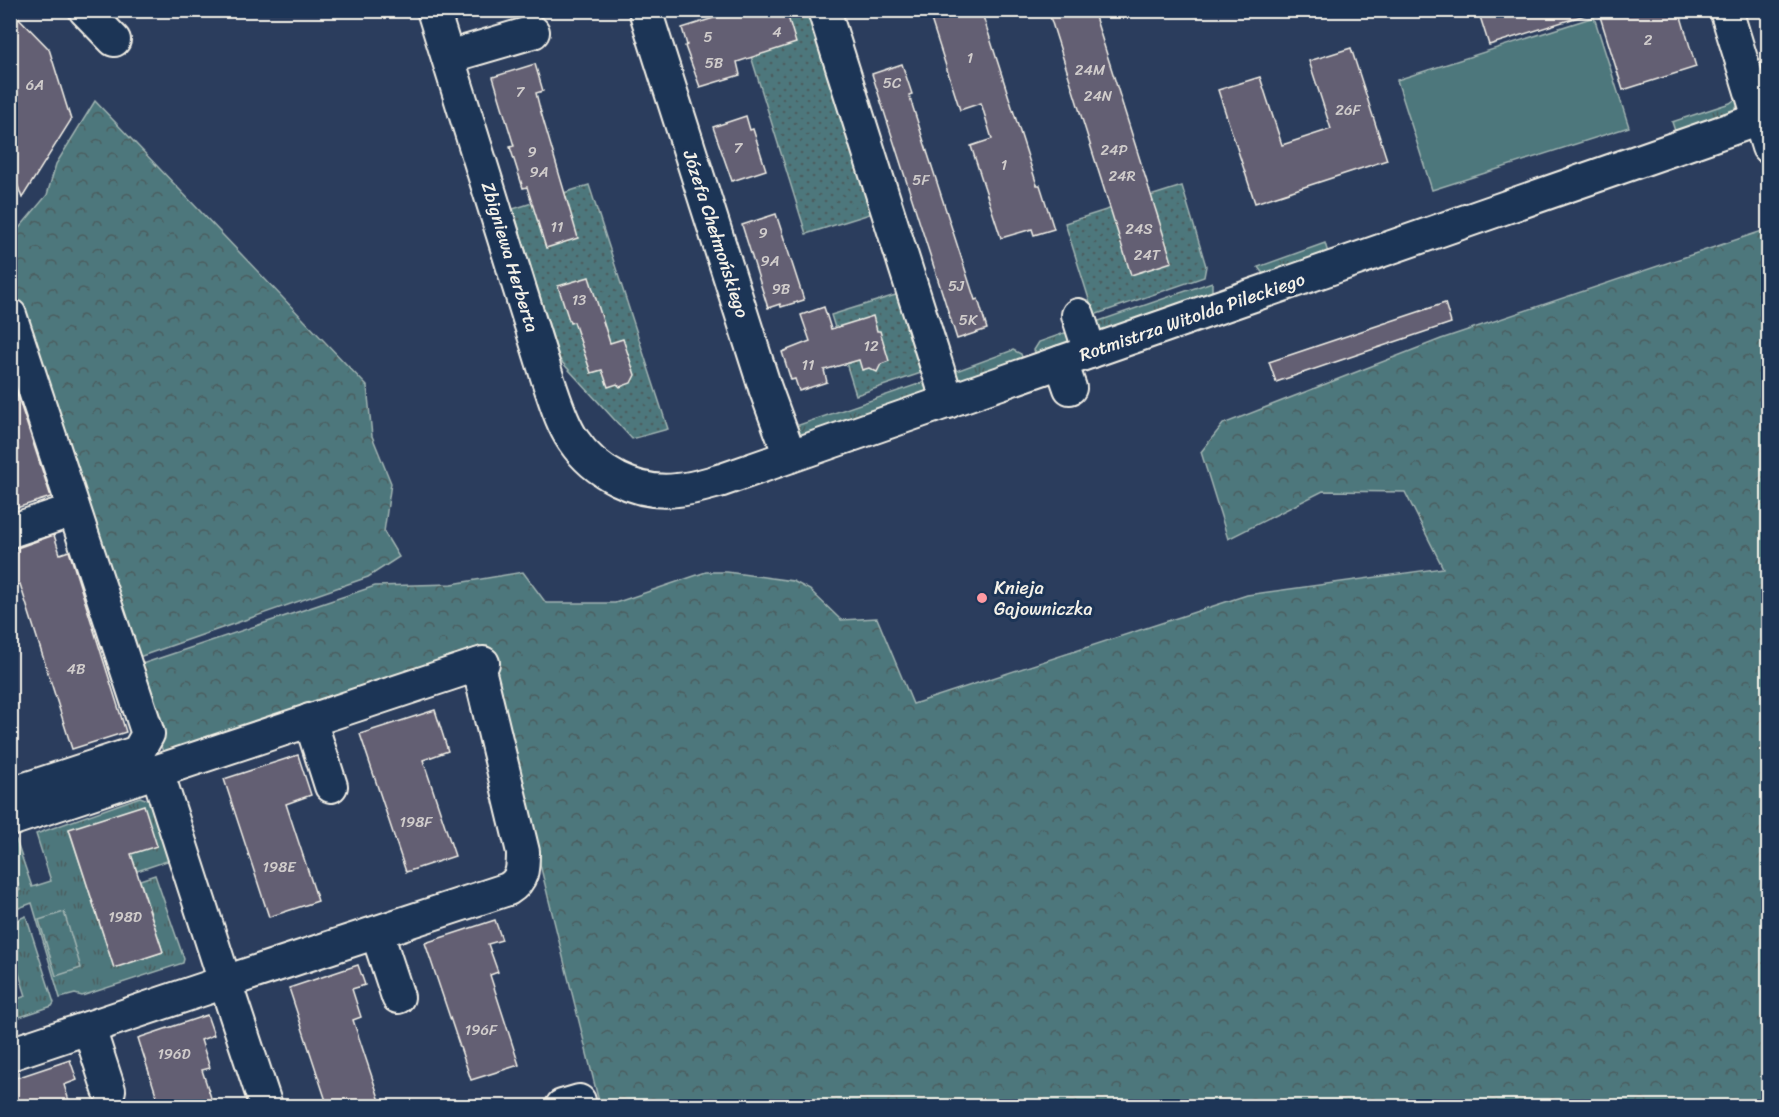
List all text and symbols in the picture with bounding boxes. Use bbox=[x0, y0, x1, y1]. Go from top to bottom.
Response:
house number: 4 bbox=[772, 19, 782, 45]
house number: 5 bbox=[703, 24, 713, 50]
house number: 2 bbox=[1644, 27, 1653, 53]
house number: 1 bbox=[967, 45, 973, 71]
house number: 5B bbox=[705, 50, 724, 76]
house number: 24M bbox=[1075, 57, 1106, 83]
house number: 5C bbox=[883, 70, 902, 96]
house number: 6A bbox=[26, 72, 44, 98]
house number: 7 bbox=[516, 79, 526, 105]
house number: 24N bbox=[1084, 83, 1113, 109]
house number: 26F bbox=[1335, 97, 1361, 123]
house number: 7 bbox=[734, 135, 744, 161]
house number: 24P bbox=[1100, 137, 1128, 163]
house number: 9 bbox=[527, 139, 537, 165]
street label: Józefa Chełmońskiego bbox=[674, 145, 758, 322]
house number: 1 bbox=[1001, 152, 1007, 178]
house number: 9A bbox=[529, 159, 549, 185]
house number: 24R bbox=[1108, 163, 1136, 189]
house number: 5F bbox=[912, 167, 930, 193]
street label: Zbigniewa Herberta bbox=[472, 178, 548, 336]
house number: 11 bbox=[551, 214, 563, 240]
house number: 24S bbox=[1125, 216, 1153, 242]
house number: 9 bbox=[758, 220, 768, 246]
house number: 24T bbox=[1134, 242, 1162, 268]
house number: 9A bbox=[760, 248, 780, 274]
street label: Rotmistrza Witolda Pileckiego bbox=[1075, 263, 1309, 371]
house number: 5J bbox=[948, 273, 965, 299]
house number: 9B bbox=[772, 276, 791, 302]
house number: 13 bbox=[572, 287, 586, 313]
house number: 5K bbox=[959, 307, 978, 333]
house number: 12 bbox=[863, 333, 879, 359]
house number: 11 bbox=[802, 352, 814, 378]
place label: Knieja Gajowniczka bbox=[994, 572, 1093, 625]
marker: Knieja Gajowniczka bbox=[975, 591, 989, 605]
house number: 4B bbox=[67, 656, 86, 682]
house number: 198F bbox=[400, 809, 433, 835]
house number: 198E bbox=[262, 854, 297, 880]
house number: 198D bbox=[108, 904, 142, 930]
house number: 196F bbox=[465, 1017, 498, 1043]
house number: 196D bbox=[157, 1041, 191, 1067]

